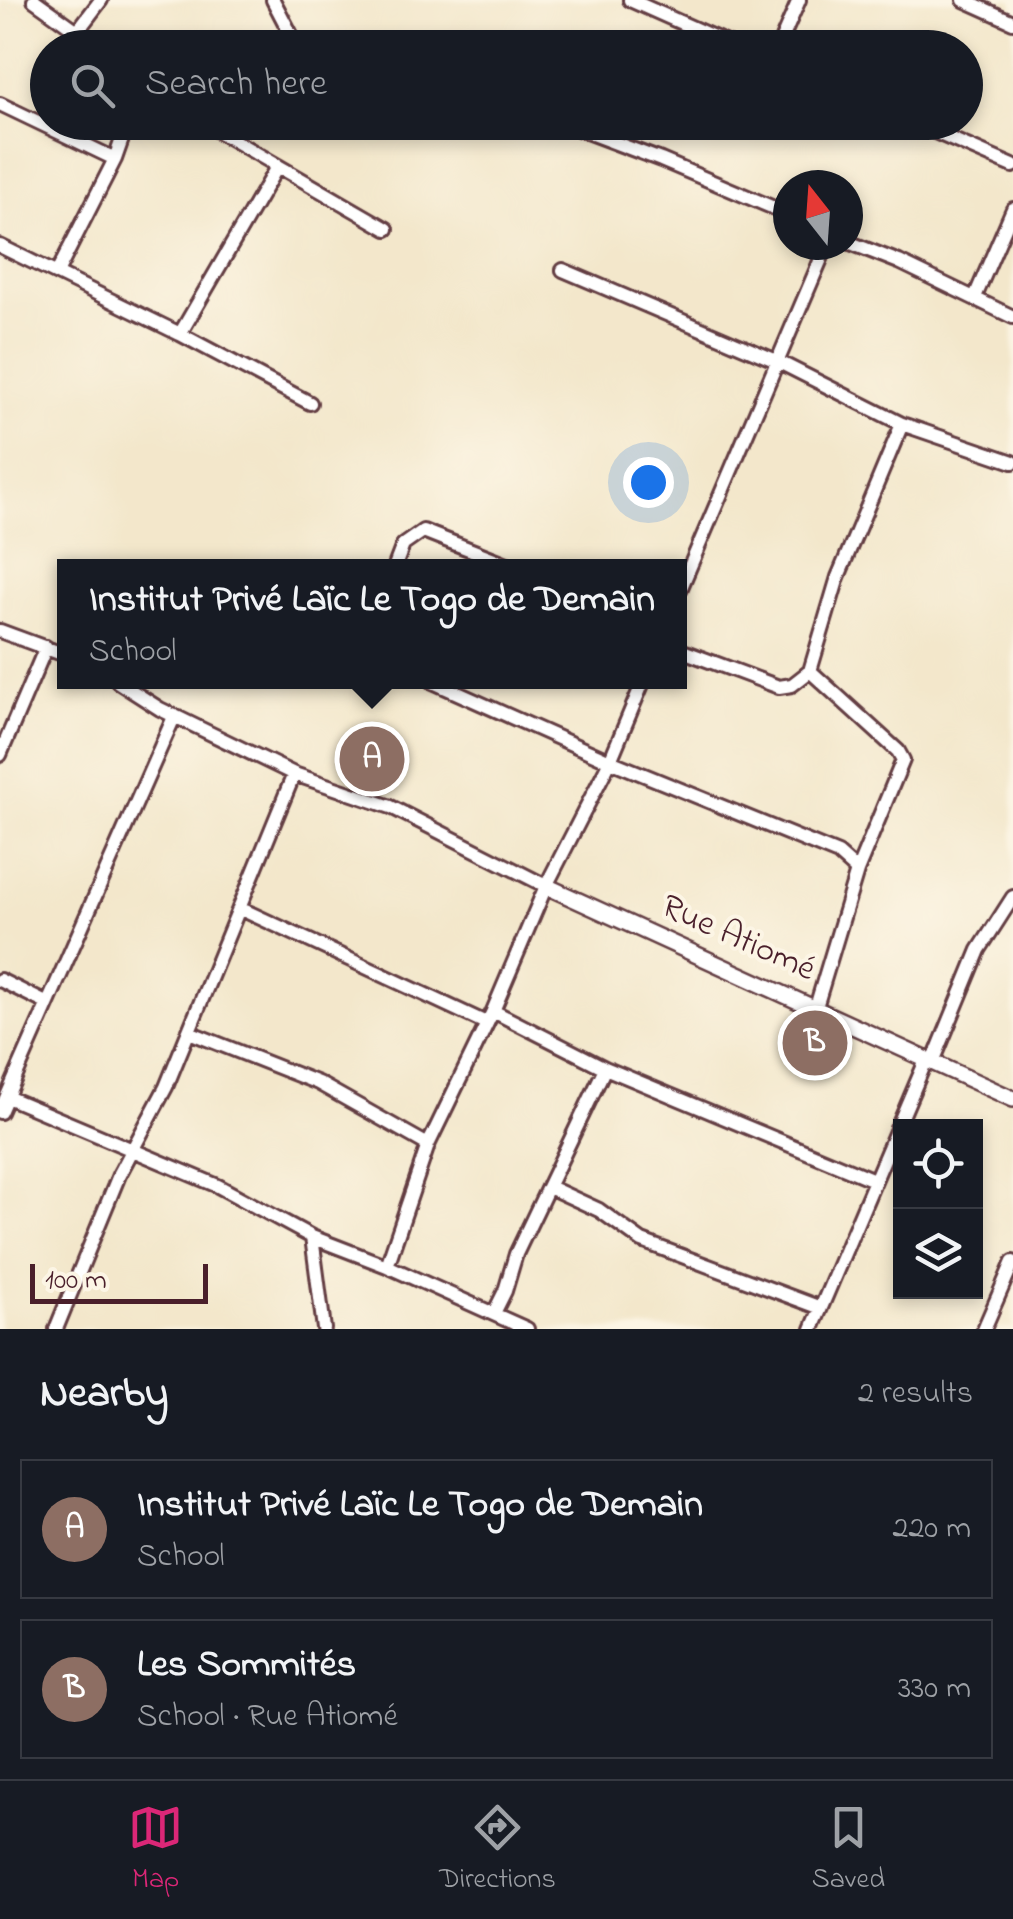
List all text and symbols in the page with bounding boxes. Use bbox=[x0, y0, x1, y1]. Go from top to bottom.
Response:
search box bbox=[30, 30, 983, 140]
text: Search here bbox=[145, 57, 327, 113]
icon: search bbox=[65, 58, 120, 113]
north arrow bbox=[773, 170, 863, 260]
your location bbox=[623, 457, 674, 508]
popup bbox=[57, 559, 687, 689]
text: Institut Privé Laïc Le Togo de Demain bbox=[89, 573, 655, 629]
text: School bbox=[89, 629, 177, 676]
pin: A bbox=[340, 722, 404, 796]
street label: Rue Atiomé bbox=[653, 882, 824, 996]
pin: B bbox=[782, 1006, 848, 1080]
map controls bbox=[893, 1119, 983, 1299]
button: locate bbox=[893, 1119, 983, 1209]
button: layers bbox=[893, 1209, 983, 1299]
scale bar bbox=[30, 1259, 208, 1304]
text: 100 m bbox=[45, 1261, 107, 1302]
text: Nearby bbox=[40, 1364, 168, 1425]
text: 2 results bbox=[858, 1371, 973, 1418]
text: Institut Privé Laïc Le Togo de Demain bbox=[137, 1478, 703, 1534]
text: A bbox=[65, 1506, 84, 1553]
text: 220 m bbox=[893, 1506, 971, 1553]
text: School bbox=[137, 1534, 225, 1581]
text: Les Sommités bbox=[137, 1638, 356, 1694]
text: B bbox=[64, 1666, 85, 1713]
text: 330 m bbox=[898, 1666, 971, 1713]
text: School · Rue Atiomé bbox=[137, 1694, 398, 1741]
tab: Map bbox=[128, 1800, 183, 1901]
tab: Directions bbox=[439, 1800, 556, 1901]
tab: Saved bbox=[812, 1800, 885, 1901]

